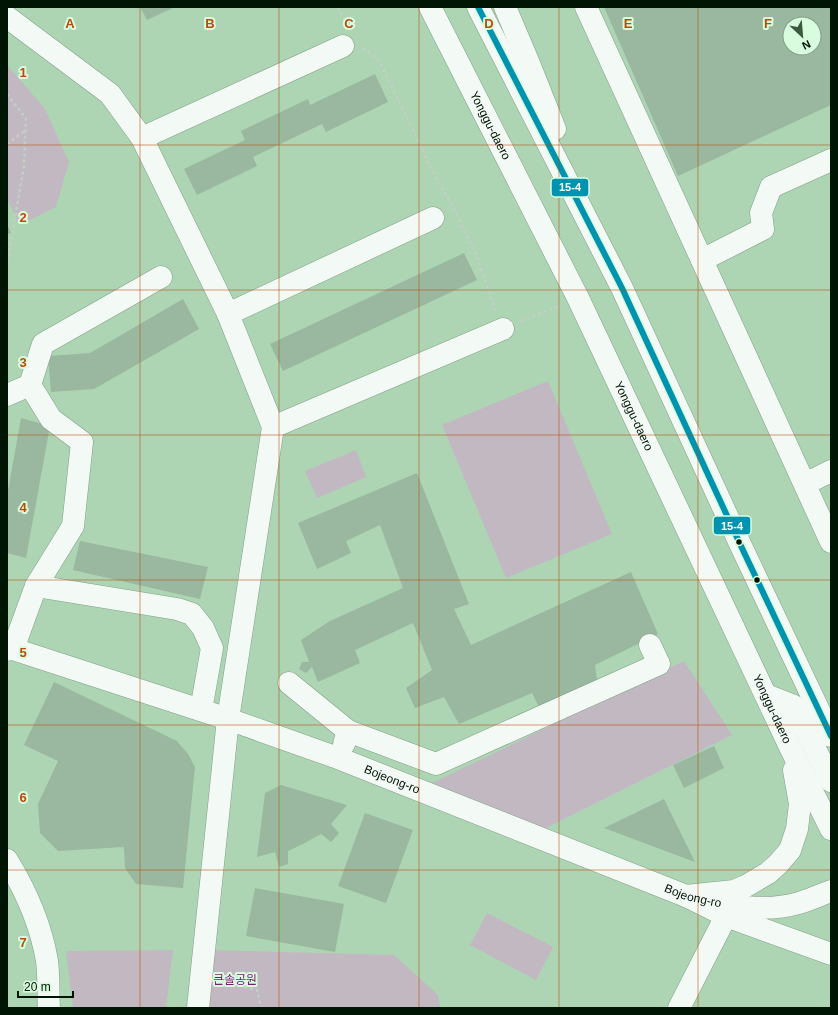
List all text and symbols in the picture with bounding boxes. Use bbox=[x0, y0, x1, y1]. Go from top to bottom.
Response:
text: A bbox=[65, 16, 75, 31]
text: B bbox=[205, 16, 215, 31]
text: C bbox=[344, 16, 354, 31]
text: D bbox=[484, 16, 494, 31]
text: E bbox=[624, 16, 633, 31]
text: F bbox=[764, 16, 772, 31]
north arrow bbox=[782, 16, 822, 56]
text: N bbox=[800, 38, 813, 52]
text: 1 bbox=[19, 65, 27, 80]
street label: Yonggu-daero bbox=[467, 89, 514, 162]
line badge: 15-4 bbox=[551, 178, 589, 197]
text: 15-4 bbox=[559, 181, 582, 193]
text: 2 bbox=[19, 210, 27, 225]
text: 3 bbox=[19, 355, 27, 370]
street label: Yonggu-daero bbox=[611, 379, 656, 453]
text: 4 bbox=[19, 500, 27, 515]
line badge: 15-4 bbox=[713, 516, 751, 535]
text: 15-4 bbox=[721, 520, 744, 532]
unlabelled marker bbox=[734, 537, 744, 547]
unlabelled marker bbox=[752, 575, 762, 585]
text: 5 bbox=[19, 645, 27, 660]
street label: Yonggu-daero bbox=[750, 672, 795, 746]
street label: Bojeong-ro bbox=[362, 762, 422, 797]
text: 6 bbox=[19, 790, 27, 805]
street label: Bojeong-ro bbox=[662, 881, 723, 910]
text: 7 bbox=[19, 935, 27, 950]
scale bar bbox=[18, 973, 73, 999]
park label: 큰솔공원 bbox=[213, 973, 257, 987]
text: 20 m bbox=[24, 980, 51, 994]

